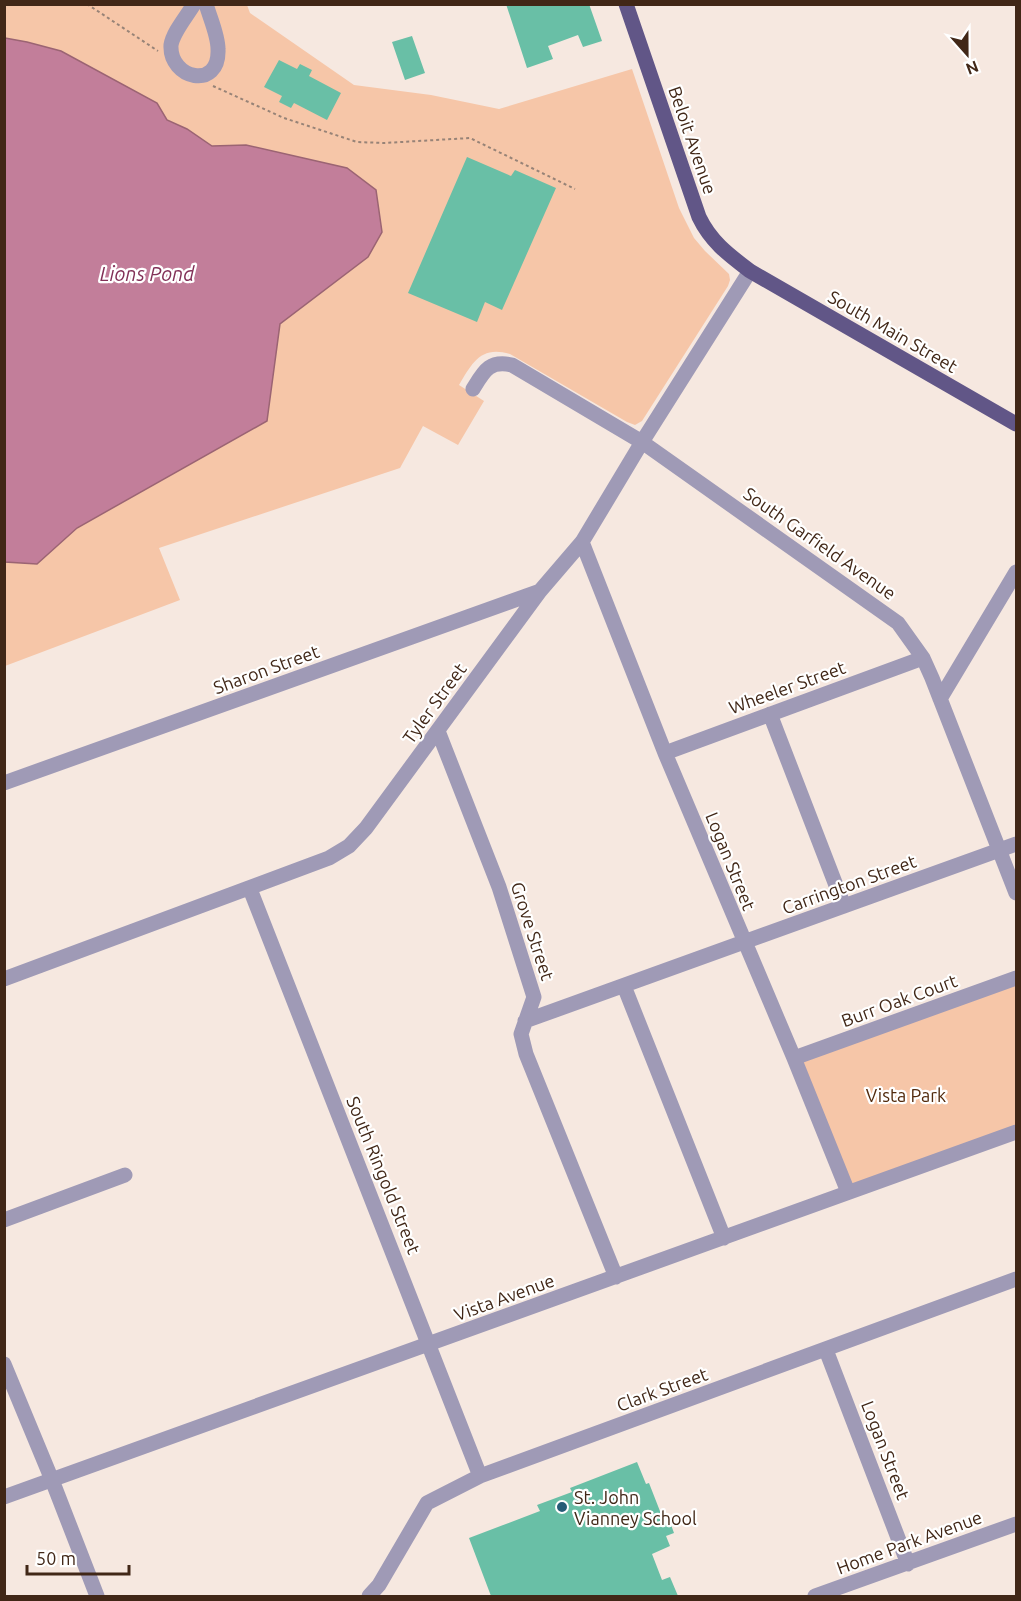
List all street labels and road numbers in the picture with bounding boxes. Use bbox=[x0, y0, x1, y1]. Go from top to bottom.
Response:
street label: Beloit Avenue bbox=[665, 83, 721, 197]
street label: South Main Street bbox=[825, 286, 961, 376]
street label: South Garfield Avenue bbox=[740, 483, 900, 603]
street label: Sharon Street bbox=[210, 641, 322, 697]
street label: Wheeler Street bbox=[726, 657, 848, 717]
street label: Tyler Street bbox=[398, 659, 470, 747]
street label: Logan Street bbox=[702, 809, 760, 913]
street label: Carrington Street bbox=[779, 850, 919, 918]
street label: Grove Street bbox=[508, 879, 558, 983]
street label: Burr Oak Court bbox=[838, 970, 960, 1030]
street label: South Ringold Street bbox=[343, 1093, 425, 1257]
street label: Vista Avenue bbox=[451, 1270, 557, 1324]
street label: Clark Street bbox=[614, 1363, 710, 1415]
street label: Logan Street bbox=[858, 1398, 914, 1502]
street label: Home Park Avenue bbox=[834, 1506, 984, 1578]

